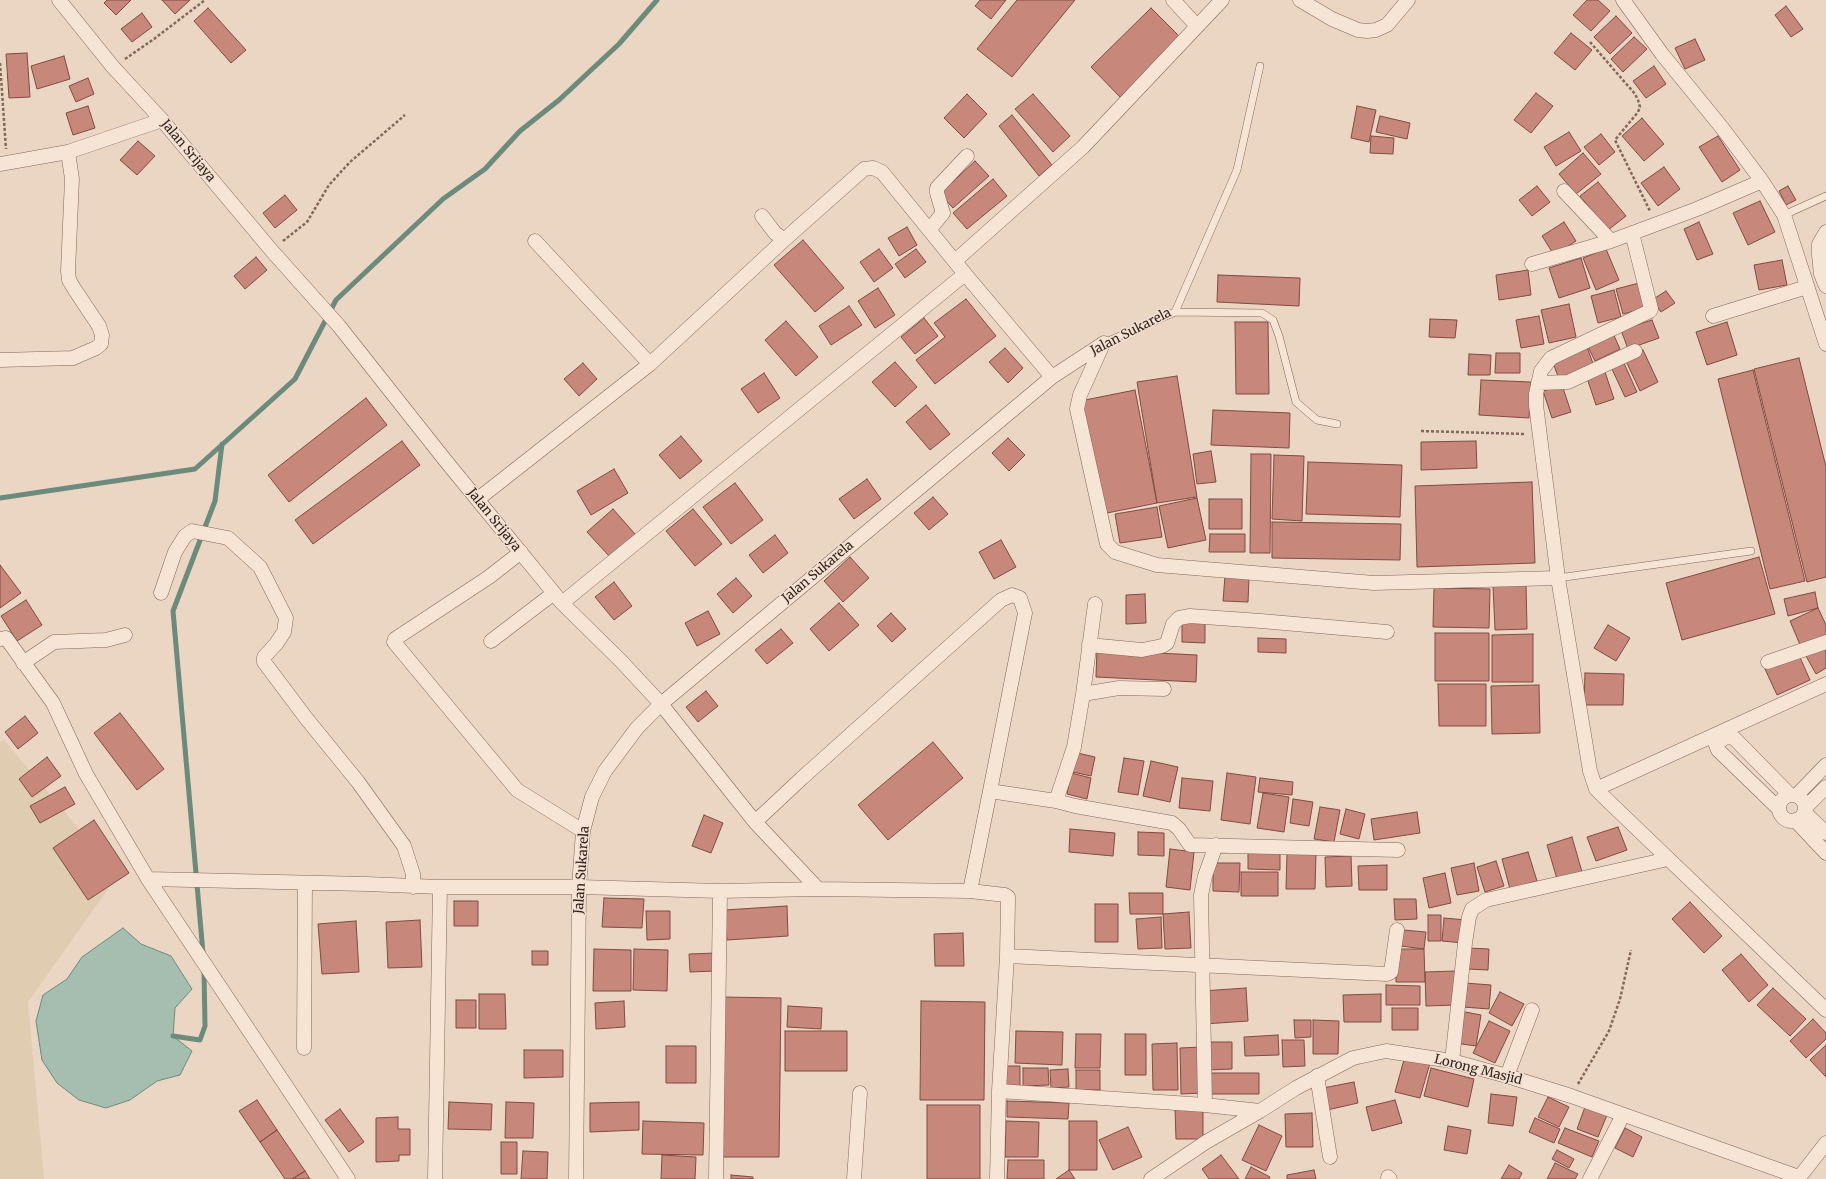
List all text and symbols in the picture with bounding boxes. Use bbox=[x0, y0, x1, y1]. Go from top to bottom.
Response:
street label: Jalan Srijaya bbox=[157, 117, 219, 185]
street label: Jalan Sukarela bbox=[1088, 305, 1174, 359]
street label: Jalan Srijaya bbox=[464, 485, 524, 555]
street label: Jalan Sukarela bbox=[779, 538, 857, 606]
street label: Jalan Sukarela bbox=[571, 825, 593, 915]
street label: Lorong Masjid bbox=[1432, 1052, 1524, 1088]

